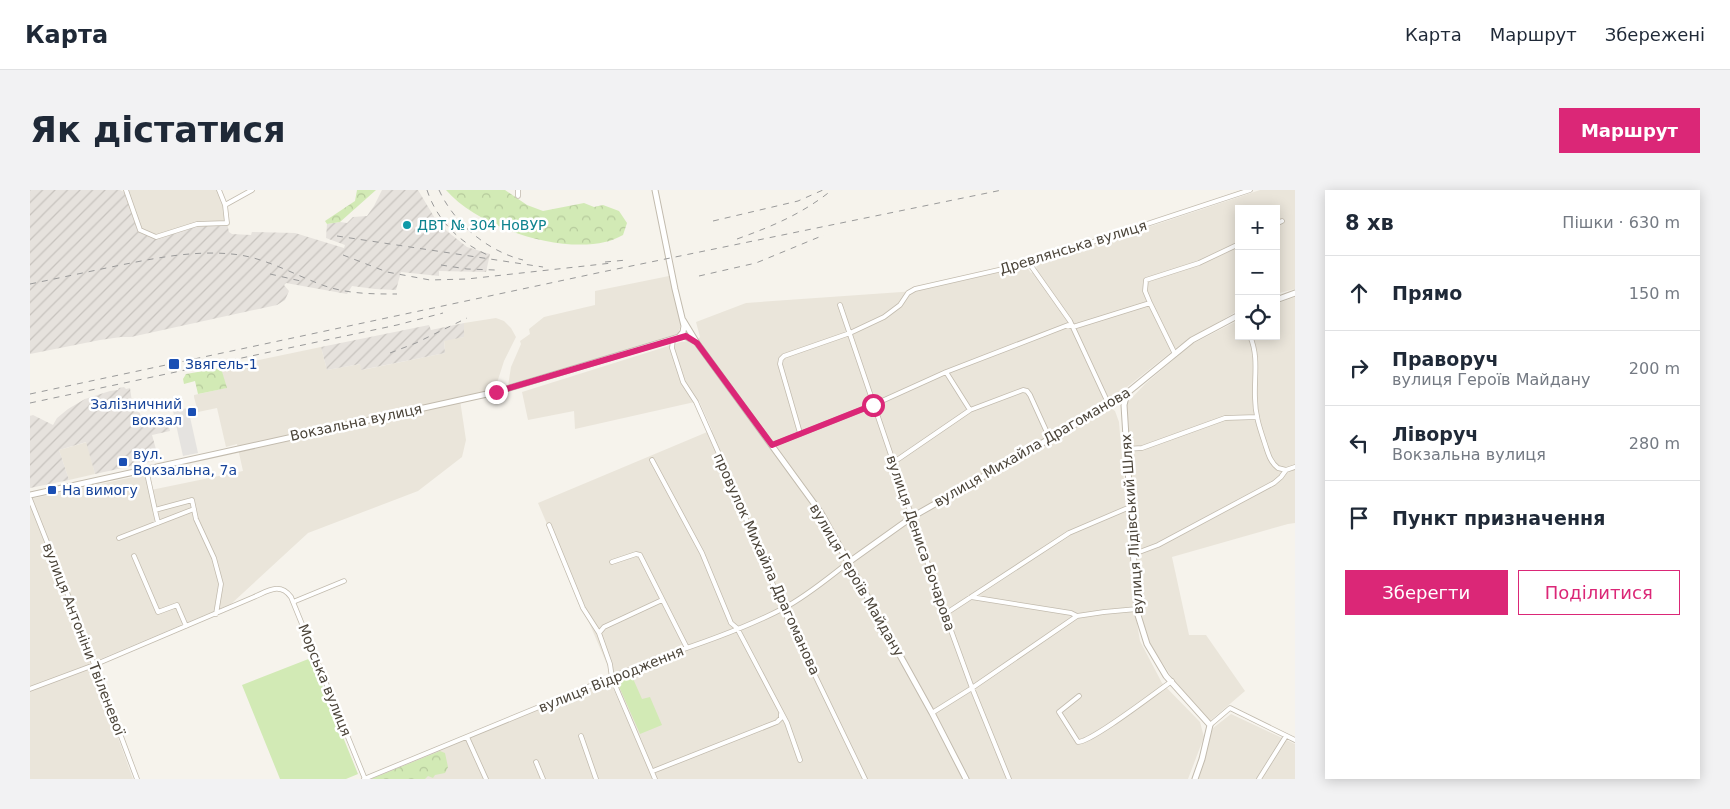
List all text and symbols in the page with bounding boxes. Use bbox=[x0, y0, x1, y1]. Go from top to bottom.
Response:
text: Карта bbox=[25, 21, 108, 49]
text: Карта bbox=[1405, 24, 1462, 45]
text: Маршрут bbox=[1490, 24, 1577, 45]
text: Збережені bbox=[1605, 24, 1705, 45]
button: Маршрут bbox=[1559, 108, 1700, 153]
text: Як дістатися bbox=[30, 110, 286, 150]
map controls bbox=[1235, 205, 1280, 340]
button: + bbox=[1235, 205, 1280, 250]
text: 8 хв bbox=[1345, 211, 1394, 235]
text: Пішки · 630 m bbox=[1562, 213, 1680, 232]
place label: ДВТ № 304 НоВУР bbox=[417, 217, 546, 233]
street label: Древлянська вулиця bbox=[997, 217, 1149, 277]
marker: ДВТ № 304 НоВУР bbox=[401, 219, 413, 231]
button: − bbox=[1235, 250, 1280, 295]
icon: ahead bbox=[1345, 279, 1373, 307]
text: Прямо bbox=[1392, 282, 1462, 304]
text: 150 m bbox=[1629, 284, 1680, 303]
button: locate bbox=[1235, 295, 1280, 340]
text: Праворуч bbox=[1392, 348, 1498, 370]
icon: right bbox=[1345, 354, 1373, 382]
place label: Звягель-1 bbox=[185, 356, 258, 372]
marker: Звягель-1 bbox=[167, 357, 181, 371]
text: 200 m bbox=[1629, 359, 1680, 378]
text: вулиця Героїв Майдану bbox=[1392, 370, 1590, 389]
route end bbox=[485, 381, 508, 404]
street label: вулиця Михайла Драгоманова bbox=[931, 384, 1133, 510]
route start bbox=[862, 394, 885, 417]
place label: Залізничний вокзал bbox=[90, 396, 182, 428]
street label: Вокзальна вулиця bbox=[289, 400, 423, 444]
marker: Залізничний вокзал bbox=[186, 406, 198, 418]
text: Ліворуч bbox=[1392, 423, 1478, 445]
icon: left bbox=[1345, 429, 1373, 457]
street label: вулиця Лідівський Шлях bbox=[1118, 433, 1146, 615]
text: 280 m bbox=[1629, 434, 1680, 453]
text: Вокзальна вулиця bbox=[1392, 445, 1546, 464]
place label: вул. Вокзальна, 7а bbox=[133, 446, 237, 478]
street label: провулок Михайла Драгоманова bbox=[711, 451, 823, 677]
street label: вулиця Дениса Бочарова bbox=[883, 453, 959, 633]
marker: вул. Вокзальна, 7а bbox=[117, 456, 129, 468]
place label: На вимогу bbox=[62, 482, 138, 498]
marker: На вимогу bbox=[46, 484, 58, 496]
street label: вулиця Героїв Майдану bbox=[807, 501, 907, 659]
icon: arrive bbox=[1345, 504, 1373, 532]
text: Пункт призначення bbox=[1392, 507, 1605, 529]
street label: вулиця Антоніни Твіленевої bbox=[40, 540, 128, 738]
button: Зберегти bbox=[1345, 570, 1508, 615]
button: Поділитися bbox=[1518, 570, 1680, 615]
street label: Морська вулиця bbox=[295, 622, 355, 738]
street label: вулиця Відродження bbox=[536, 643, 686, 715]

